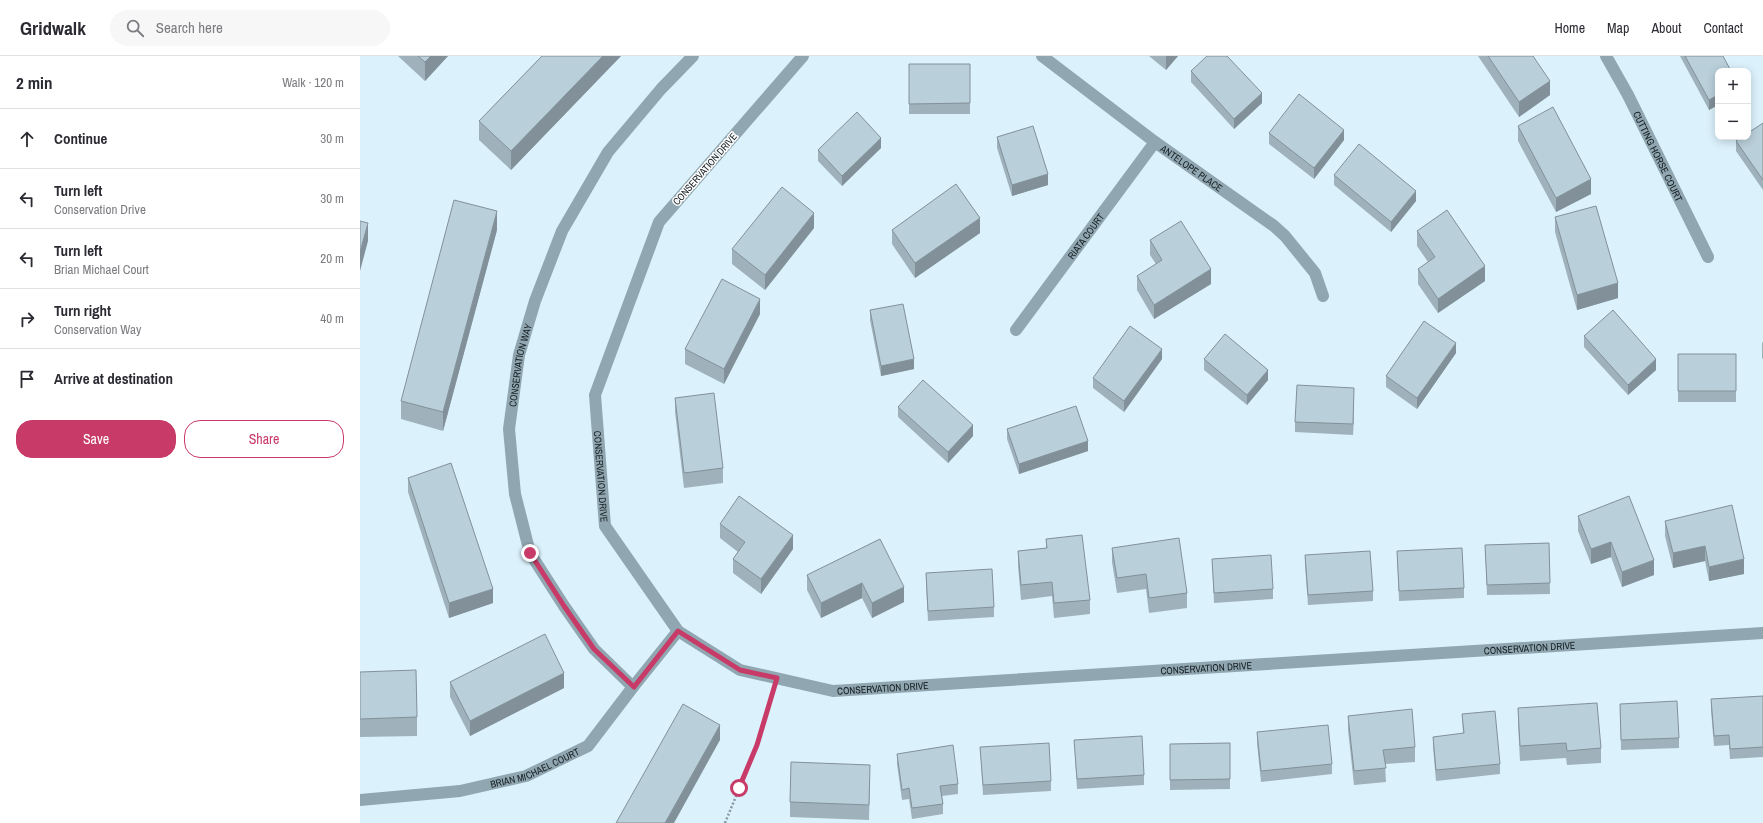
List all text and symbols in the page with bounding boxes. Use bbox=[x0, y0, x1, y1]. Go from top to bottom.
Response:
search box bbox=[110, 10, 390, 46]
text: Gridwalk bbox=[20, 15, 86, 41]
icon: search bbox=[124, 17, 146, 39]
text: Search here bbox=[156, 17, 223, 38]
text: Home bbox=[1554, 19, 1585, 37]
text: Map bbox=[1607, 19, 1629, 37]
text: About bbox=[1651, 19, 1681, 37]
text: Contact bbox=[1703, 19, 1743, 37]
map controls bbox=[1715, 68, 1751, 140]
button: + bbox=[1715, 68, 1751, 104]
text: 2 min bbox=[16, 71, 52, 94]
text: Walk · 120 m bbox=[282, 74, 344, 91]
button: − bbox=[1715, 104, 1751, 140]
street label: CUTTING HORSE COURT bbox=[1630, 109, 1686, 204]
icon: ahead bbox=[16, 128, 38, 150]
text: Continue bbox=[54, 128, 107, 149]
text: 30 m bbox=[320, 130, 344, 147]
street label: CONSERVATION DRIVE bbox=[670, 130, 740, 208]
street label: ANTELOPE PLACE bbox=[1157, 141, 1225, 194]
text: Turn left bbox=[54, 180, 102, 201]
icon: left bbox=[16, 188, 38, 210]
text: 30 m bbox=[320, 190, 344, 207]
text: Conservation Drive bbox=[54, 201, 146, 218]
street label: RIATA COURT bbox=[1064, 210, 1107, 261]
text: Turn left bbox=[54, 240, 102, 261]
icon: left bbox=[16, 248, 38, 270]
text: 20 m bbox=[320, 250, 344, 267]
text: Brian Michael Court bbox=[54, 261, 149, 278]
text: Turn right bbox=[54, 300, 111, 321]
icon: right bbox=[16, 308, 38, 330]
text: 40 m bbox=[320, 310, 344, 327]
text: Conservation Way bbox=[54, 321, 141, 338]
street label: CONSERVATION WAY bbox=[506, 322, 535, 407]
icon: arrive bbox=[16, 368, 38, 390]
text: Arrive at destination bbox=[54, 368, 173, 389]
button: Save bbox=[16, 420, 176, 458]
button: Share bbox=[184, 420, 344, 458]
street label: CONSERVATION DRIVE bbox=[591, 430, 611, 523]
route end bbox=[521, 544, 539, 562]
street label: CONSERVATION DRIVE bbox=[1483, 638, 1576, 657]
street label: CONSERVATION DRIVE bbox=[1160, 658, 1252, 677]
street label: CONSERVATION DRIVE bbox=[837, 679, 929, 697]
street label: BRIAN MICHAEL COURT bbox=[489, 745, 581, 790]
route start bbox=[730, 779, 748, 797]

